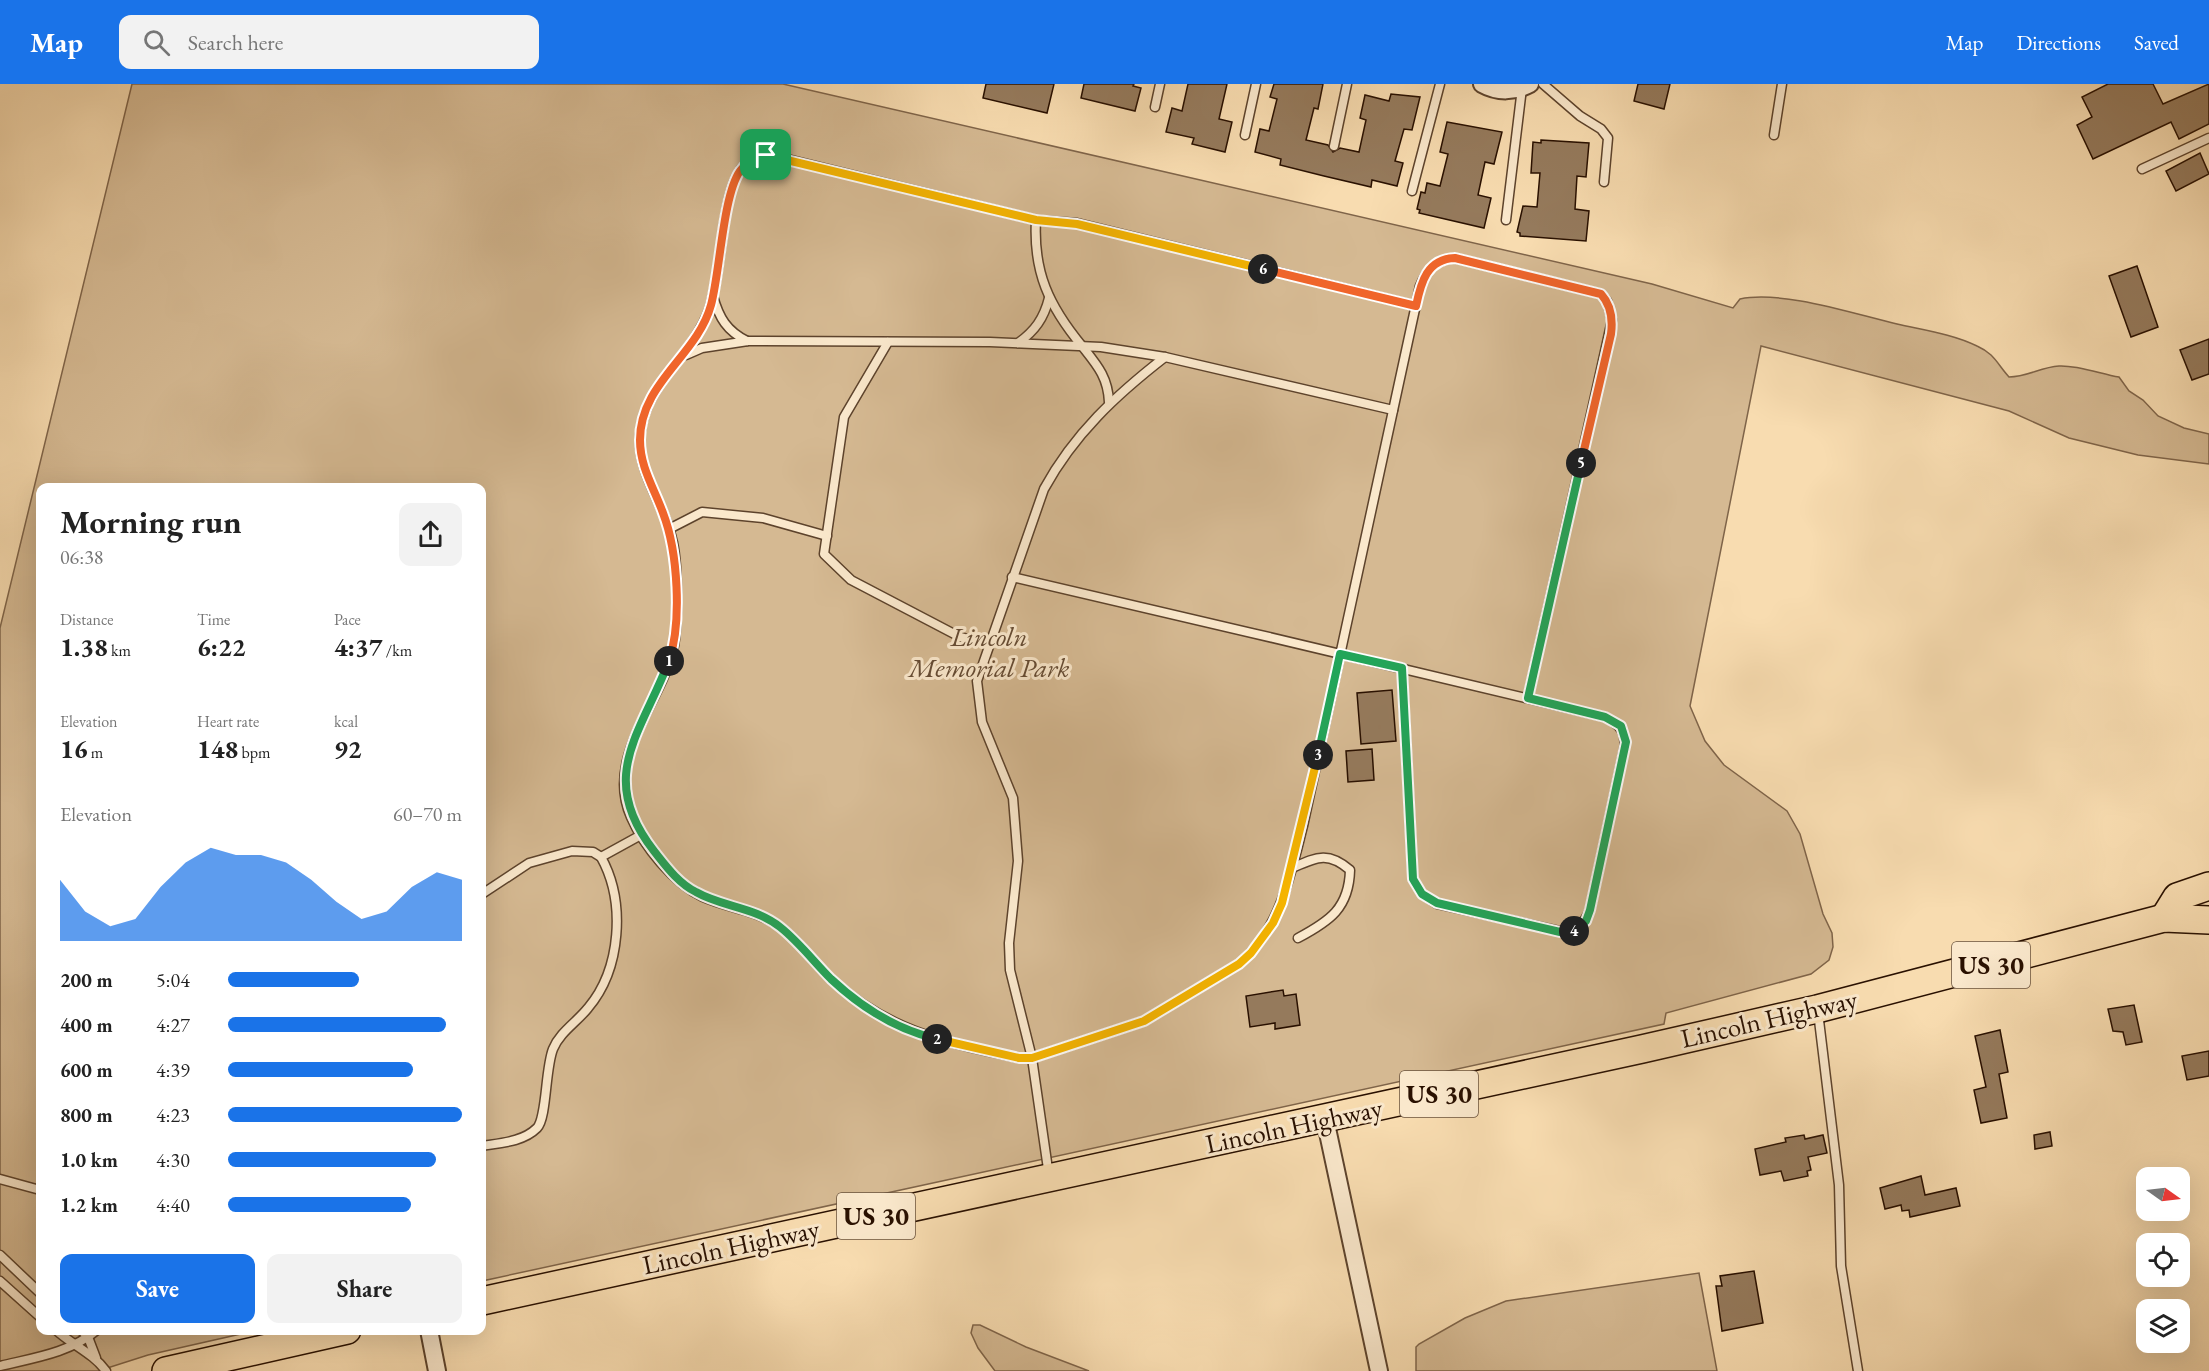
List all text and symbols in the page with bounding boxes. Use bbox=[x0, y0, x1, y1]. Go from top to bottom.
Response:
search box bbox=[119, 15, 539, 69]
text: Map bbox=[30, 24, 83, 60]
icon: search bbox=[140, 26, 173, 59]
text: Search here bbox=[188, 28, 283, 57]
text: Map bbox=[1946, 29, 1983, 56]
text: Directions bbox=[2016, 29, 2101, 56]
text: Saved bbox=[2134, 29, 2179, 56]
pin bbox=[740, 129, 791, 180]
icon: arrive bbox=[749, 138, 782, 171]
pin: 6 bbox=[1248, 254, 1278, 284]
text: 6 bbox=[1259, 258, 1267, 279]
pin: 5 bbox=[1566, 448, 1596, 478]
text: 5 bbox=[1577, 452, 1585, 473]
text: Morning run bbox=[60, 500, 242, 543]
button: share bbox=[399, 503, 462, 566]
text: 06:38 bbox=[60, 544, 103, 570]
text: Distance bbox=[60, 609, 113, 630]
text: Time bbox=[197, 609, 230, 630]
text: Pace bbox=[334, 609, 361, 630]
park label: Lincoln Memorial Park bbox=[907, 619, 1069, 685]
text: 1.38 bbox=[60, 630, 108, 664]
text: 6:22 bbox=[197, 630, 246, 664]
text: 4:37 bbox=[334, 630, 383, 664]
text: km bbox=[108, 640, 131, 661]
text: /km bbox=[383, 640, 412, 661]
pin: 1 bbox=[654, 646, 684, 676]
text: 1 bbox=[665, 650, 673, 671]
text: Elevation bbox=[60, 711, 118, 732]
text: Heart rate bbox=[197, 711, 259, 732]
text: kcal bbox=[334, 711, 358, 732]
text: 16 bbox=[60, 732, 88, 766]
text: 148 bbox=[197, 732, 238, 766]
text: 92 bbox=[334, 732, 362, 766]
pin: 3 bbox=[1303, 740, 1333, 770]
text: m bbox=[88, 742, 103, 763]
text: bpm bbox=[238, 742, 270, 763]
text: 3 bbox=[1314, 744, 1322, 765]
text: Elevation bbox=[60, 801, 132, 827]
text: 60–70 m bbox=[393, 801, 462, 827]
pin: 4 bbox=[1559, 916, 1589, 946]
text: 4 bbox=[1570, 920, 1578, 941]
road number: US 30 bbox=[1952, 942, 2030, 988]
text: 200 m bbox=[60, 967, 113, 993]
text: 5:04 bbox=[156, 967, 190, 993]
street label: Lincoln Highway bbox=[1677, 981, 1861, 1056]
text: 400 m bbox=[60, 1012, 113, 1038]
text: 4:27 bbox=[156, 1012, 190, 1038]
pin: 2 bbox=[922, 1024, 952, 1054]
text: 2 bbox=[933, 1028, 941, 1049]
text: 600 m bbox=[60, 1057, 113, 1083]
text: 4:39 bbox=[156, 1057, 190, 1083]
road number: US 30 bbox=[1400, 1071, 1478, 1117]
street label: Lincoln Highway bbox=[1202, 1090, 1386, 1161]
text: 800 m bbox=[60, 1102, 113, 1128]
text: 4:23 bbox=[156, 1102, 190, 1128]
text: 1.0 km bbox=[60, 1147, 118, 1173]
text: 4:30 bbox=[156, 1147, 190, 1173]
north arrow bbox=[2136, 1167, 2190, 1221]
map controls bbox=[2136, 1167, 2190, 1353]
text: 1.2 km bbox=[60, 1192, 118, 1218]
text: 4:40 bbox=[156, 1192, 190, 1218]
road number: US 30 bbox=[837, 1193, 915, 1239]
street label: Lincoln Highway bbox=[639, 1211, 823, 1282]
button: locate bbox=[2136, 1233, 2190, 1287]
button: Save bbox=[60, 1254, 255, 1323]
button: Share bbox=[267, 1254, 462, 1323]
button: layers bbox=[2136, 1299, 2190, 1353]

